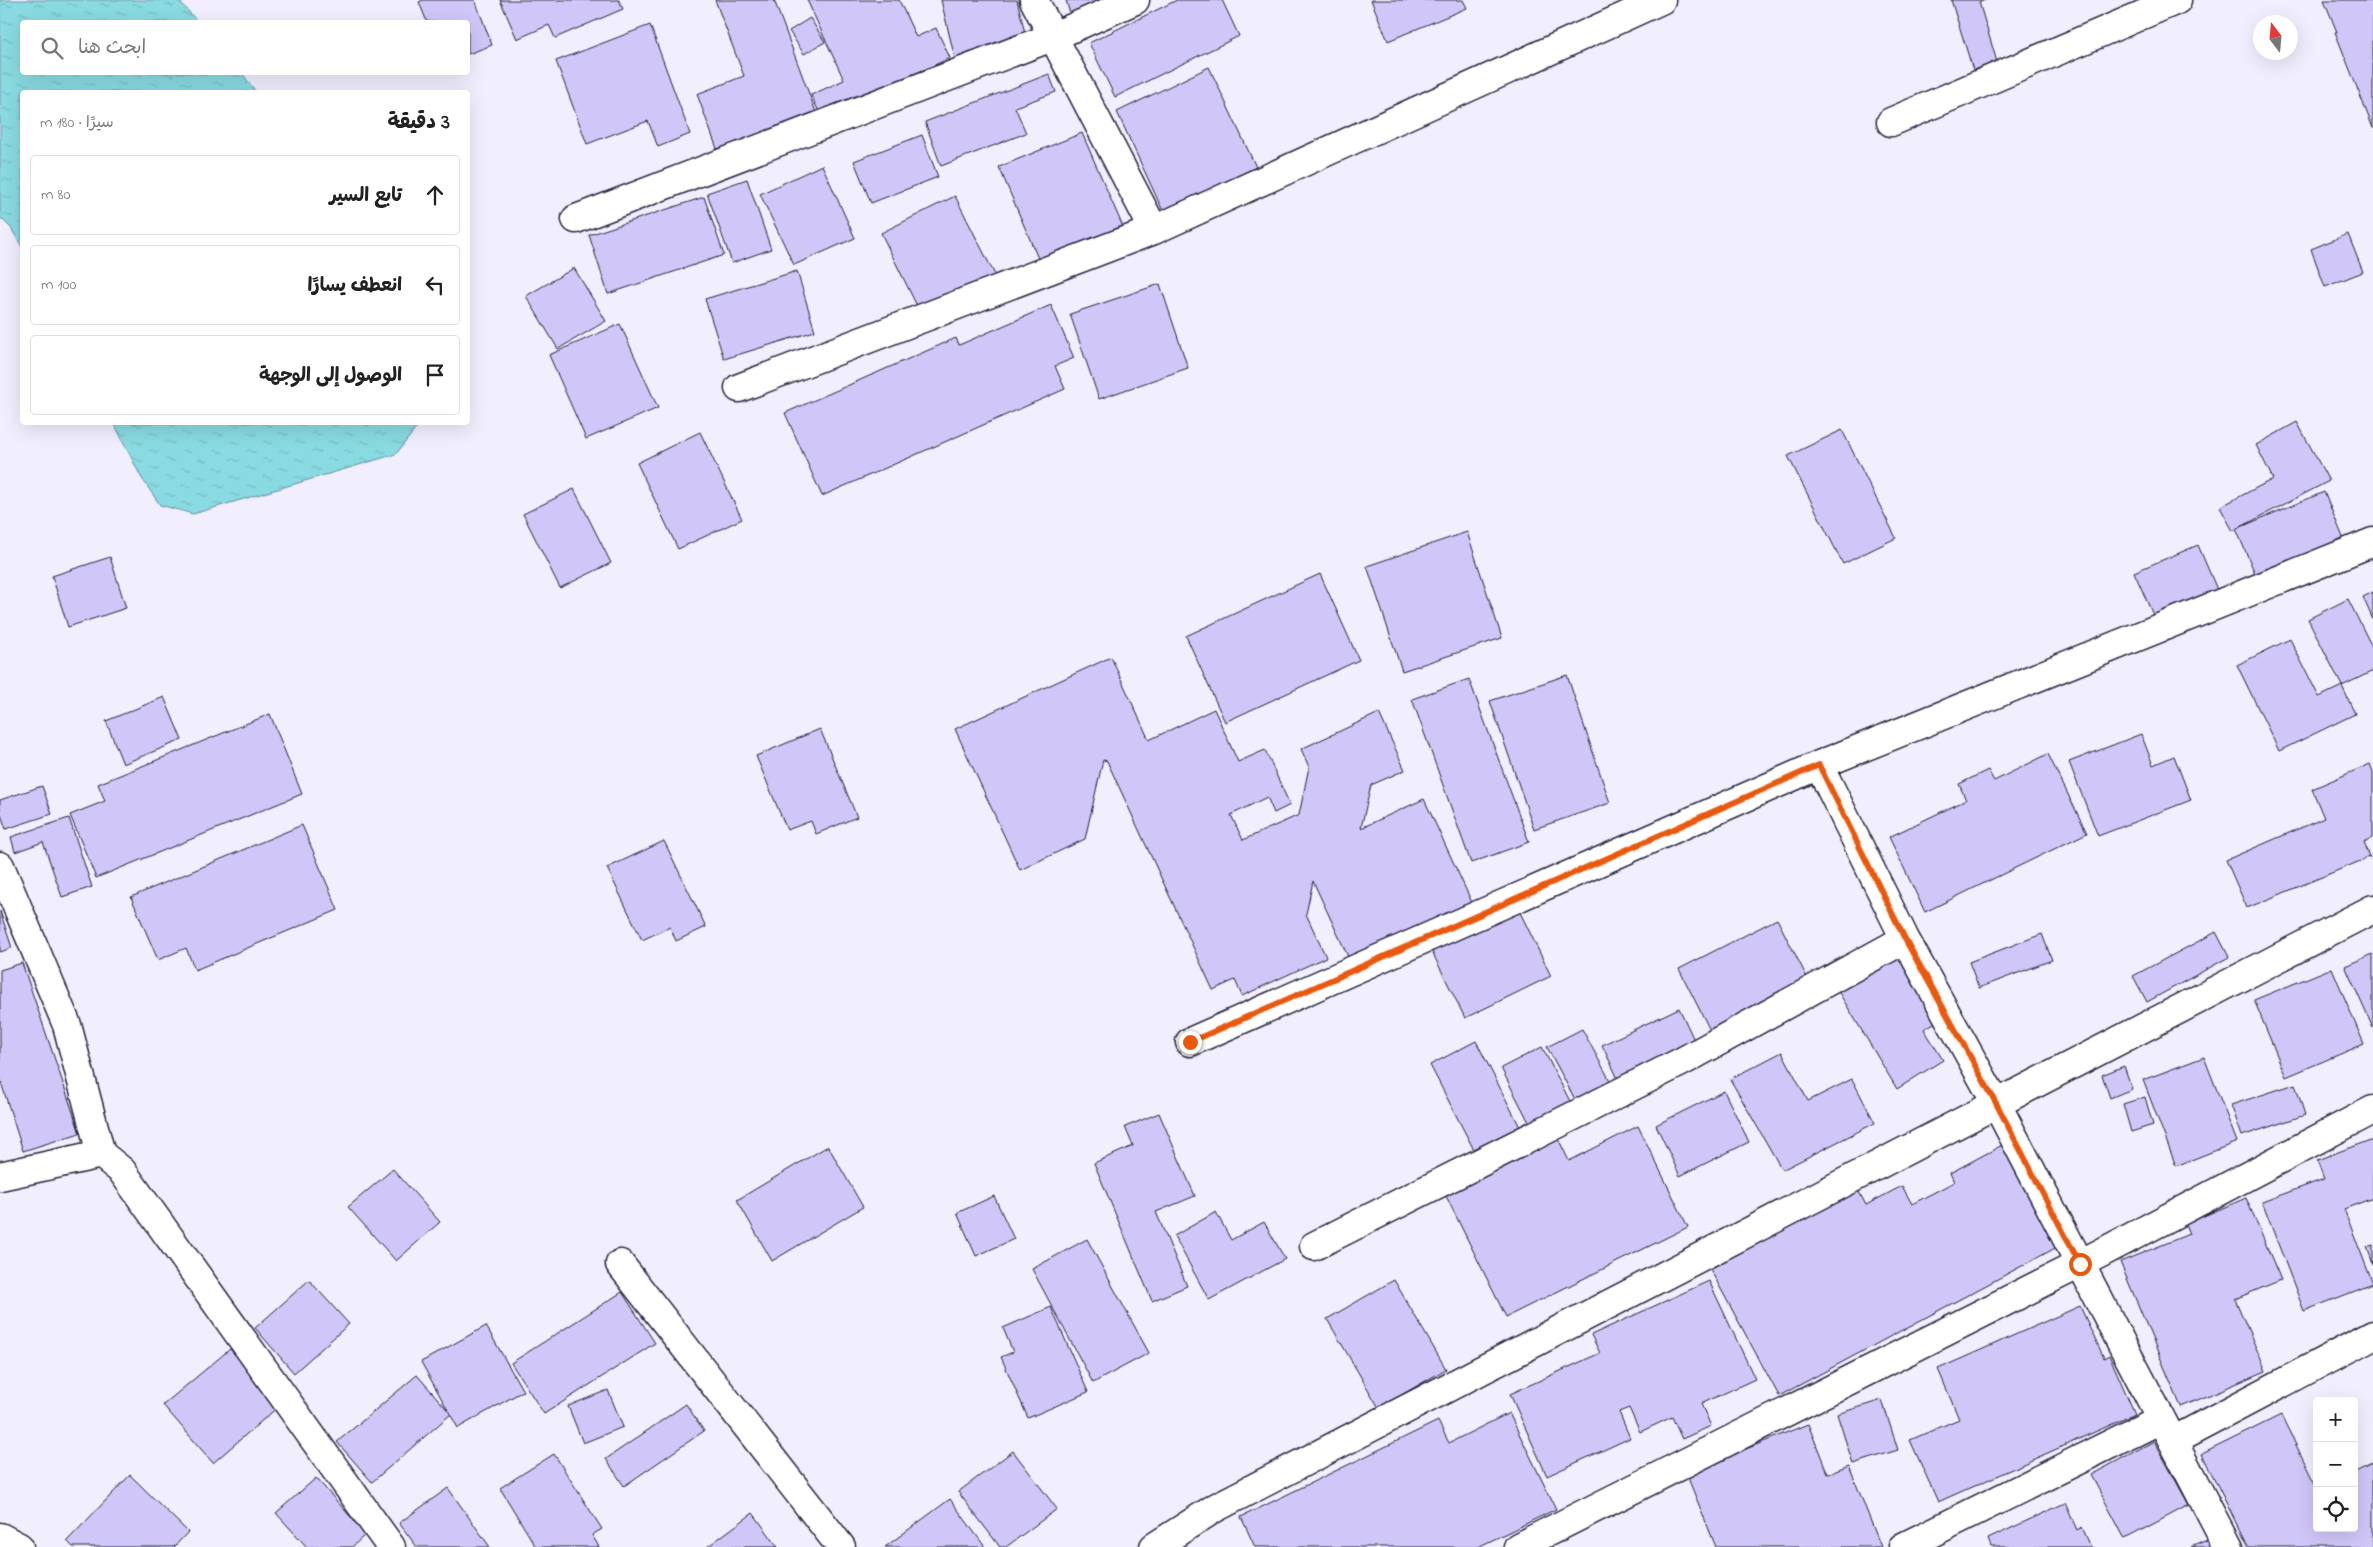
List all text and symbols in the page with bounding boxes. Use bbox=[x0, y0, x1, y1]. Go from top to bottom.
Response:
north arrow bbox=[2253, 15, 2298, 60]
search box bbox=[20, 20, 470, 75]
icon: search bbox=[38, 34, 66, 62]
text: ابحث هنا bbox=[78, 35, 146, 62]
text: 3 دقيقة bbox=[388, 108, 450, 138]
text: سيرًا · 180 m bbox=[40, 111, 114, 135]
icon: ahead bbox=[421, 181, 449, 209]
text: 80 m bbox=[41, 183, 70, 207]
text: تابع السير bbox=[330, 183, 402, 210]
icon: left bbox=[421, 271, 449, 299]
text: 100 m bbox=[41, 273, 76, 297]
text: انعطف يسارًا bbox=[307, 273, 402, 300]
icon: arrive bbox=[421, 361, 449, 389]
text: الوصول إلى الوجهة bbox=[259, 363, 402, 390]
route end bbox=[1179, 1031, 1202, 1054]
route start bbox=[2069, 1253, 2092, 1276]
map controls bbox=[2313, 1397, 2358, 1532]
button: + bbox=[2313, 1397, 2358, 1442]
button: − bbox=[2313, 1442, 2358, 1487]
button: locate bbox=[2313, 1487, 2358, 1532]

